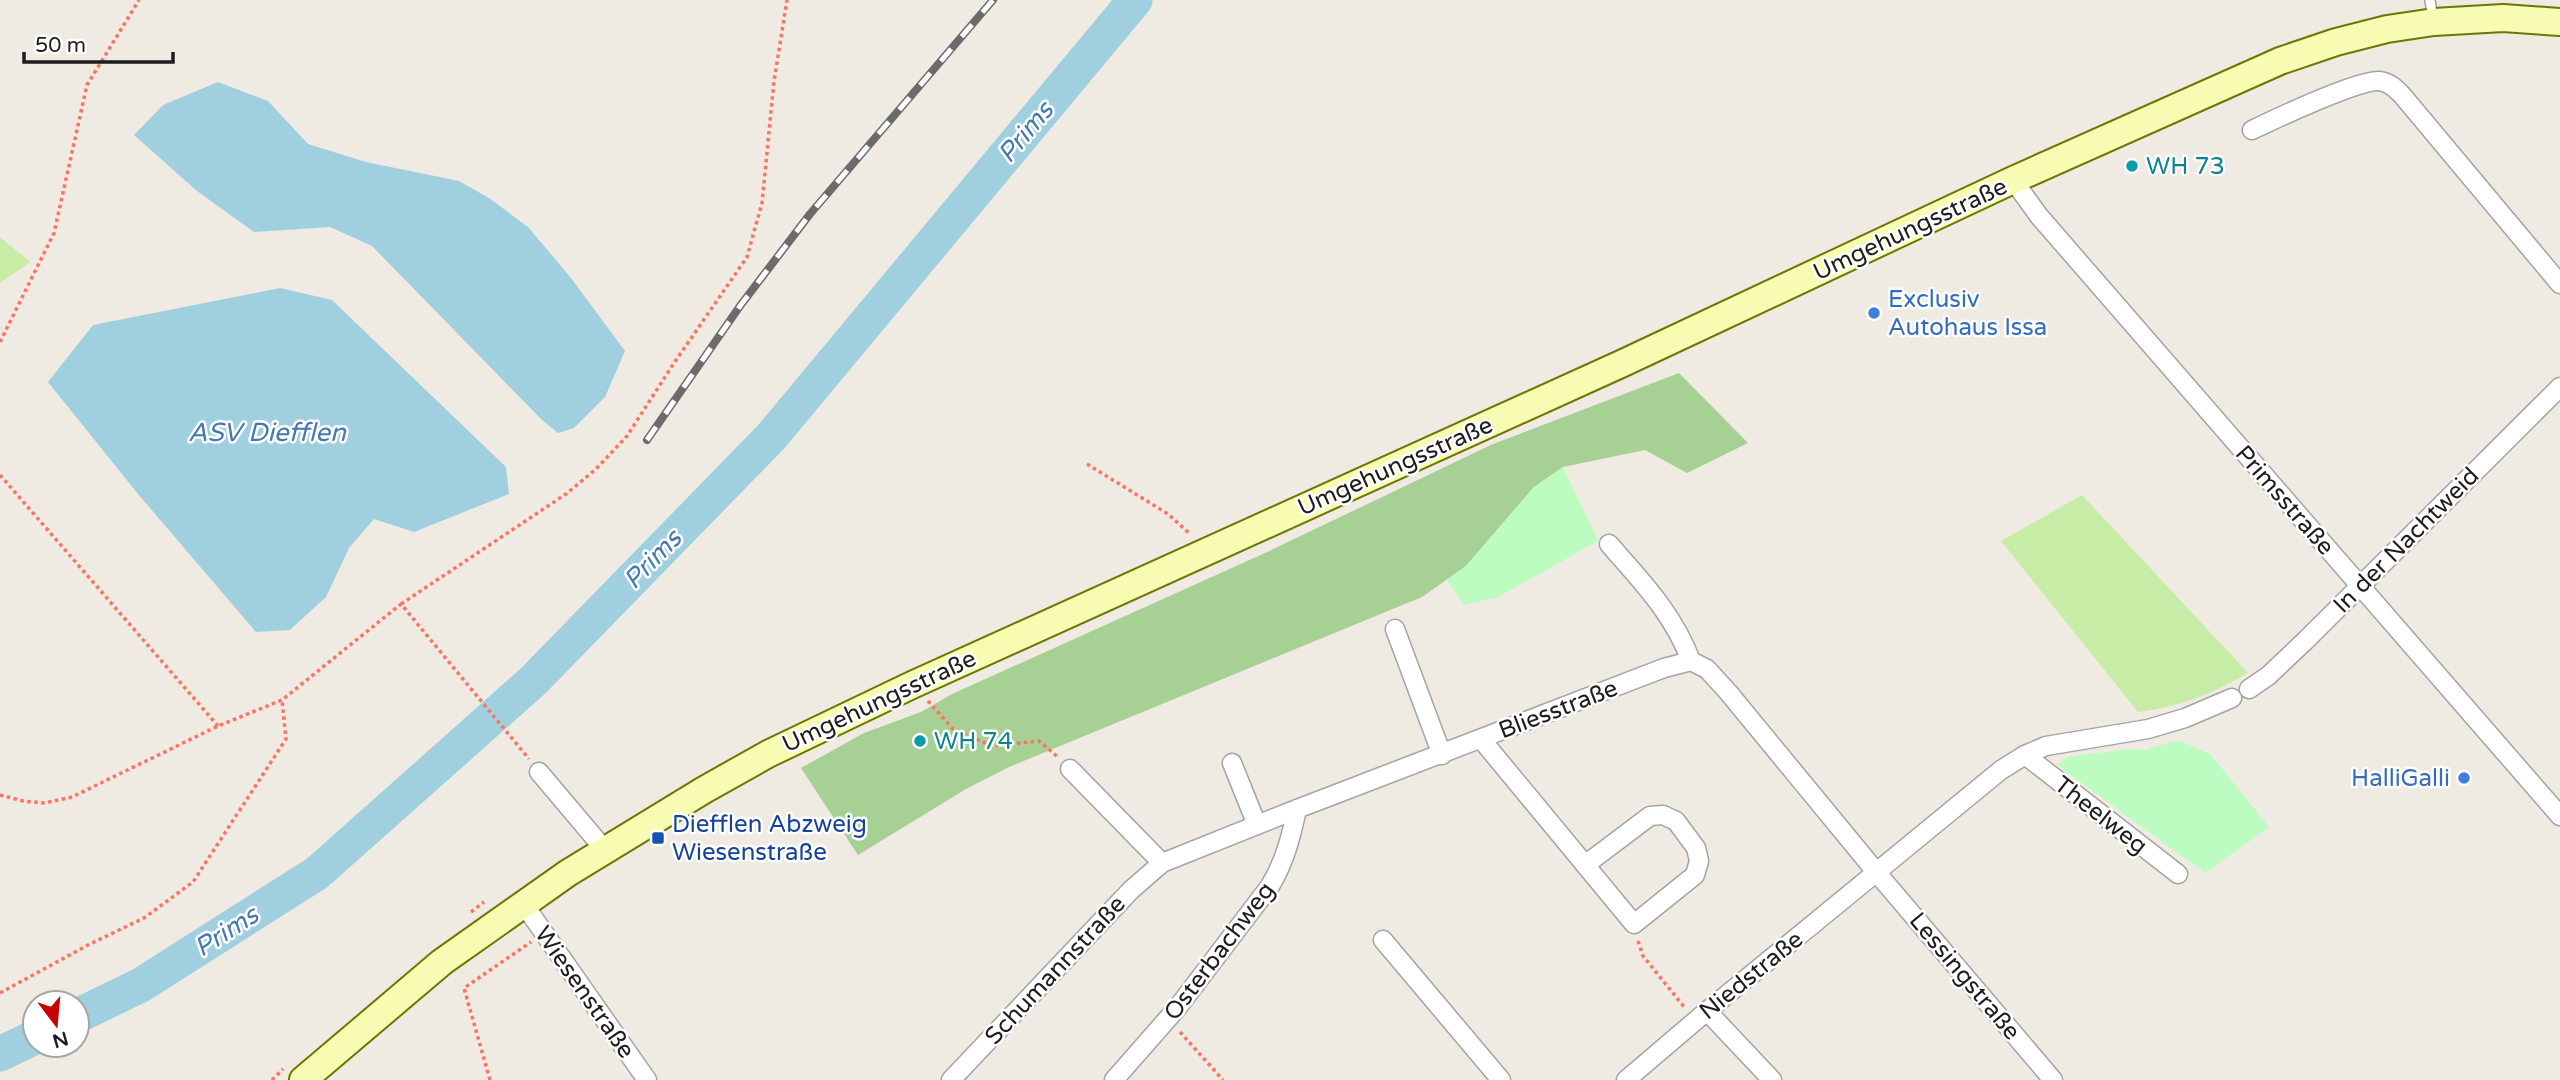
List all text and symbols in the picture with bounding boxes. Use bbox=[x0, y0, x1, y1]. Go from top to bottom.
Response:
scale bar bbox=[24, 21, 173, 65]
text: 50 m bbox=[35, 33, 86, 58]
water label: Prims bbox=[991, 94, 1061, 169]
place label: WH 73 bbox=[2146, 152, 2225, 181]
marker: WH 73 bbox=[2124, 158, 2140, 174]
street label: Umgehungsstraße bbox=[1809, 172, 2012, 287]
place label: Exclusiv Autohaus Issa bbox=[1888, 285, 2047, 342]
marker: Exclusiv Autohaus Issa bbox=[1866, 305, 1882, 321]
street label: Umgehungsstraße bbox=[1293, 410, 1497, 522]
water label: ASV Diefflen bbox=[188, 417, 347, 448]
street label: Primsstraße bbox=[2229, 439, 2340, 561]
street label: In der Nachtweid bbox=[2327, 461, 2485, 619]
water label: Prims bbox=[617, 522, 689, 595]
street label: Umgehungsstraße bbox=[778, 644, 981, 759]
street label: Bliesstraße bbox=[1495, 674, 1622, 745]
place label: WH 74 bbox=[934, 727, 1013, 756]
marker: WH 74 bbox=[912, 733, 928, 749]
place label: HalliGalli bbox=[2351, 764, 2450, 793]
street label: Theelweg bbox=[2048, 770, 2153, 861]
marker: HalliGalli bbox=[2456, 770, 2472, 786]
place label: Diefflen Abzweig Wiesenstraße bbox=[672, 810, 867, 867]
marker: Diefflen Abzweig Wiesenstraße bbox=[650, 830, 666, 846]
street label: Osterbachweg bbox=[1158, 876, 1281, 1026]
street label: Schumannstraße bbox=[979, 890, 1132, 1051]
water label: Prims bbox=[188, 899, 265, 963]
street label: Lessingstraße bbox=[1903, 907, 2026, 1046]
street label: Wiesenstraße bbox=[528, 921, 641, 1064]
street label: Niedstraße bbox=[1694, 925, 1809, 1026]
north arrow bbox=[21, 989, 91, 1059]
text: N bbox=[50, 1027, 71, 1052]

